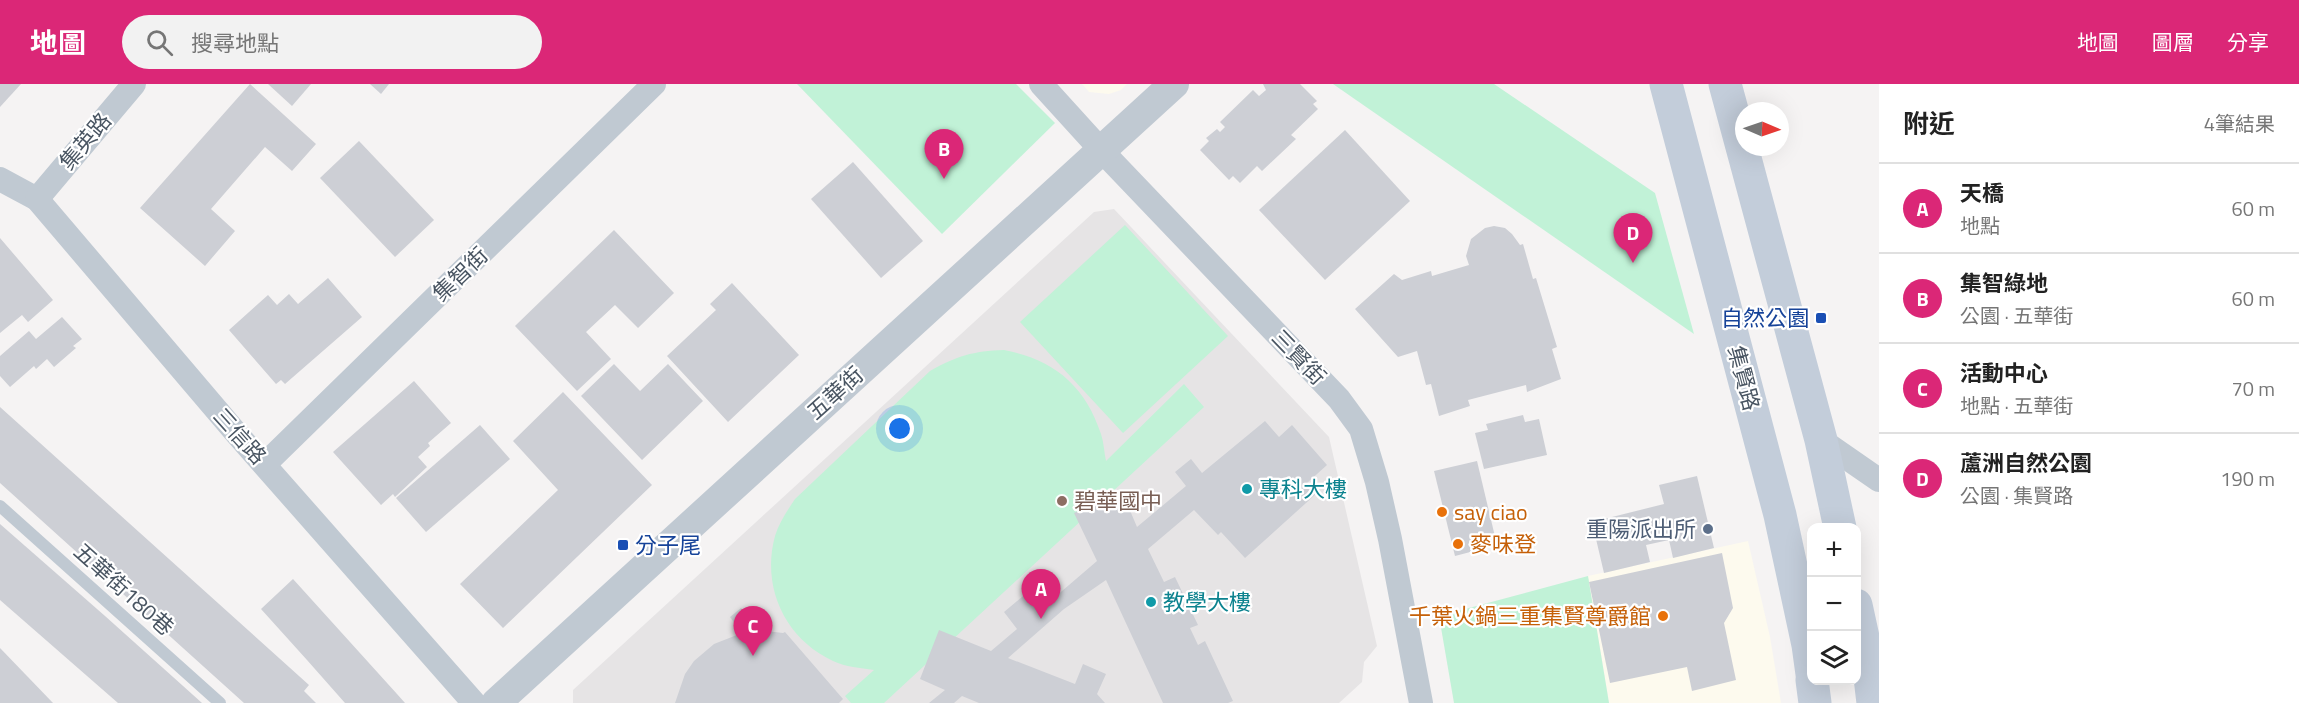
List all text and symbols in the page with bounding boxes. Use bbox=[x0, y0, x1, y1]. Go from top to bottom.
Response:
search box bbox=[122, 15, 542, 69]
text: 地圖 bbox=[30, 21, 86, 64]
icon: search bbox=[143, 26, 176, 59]
text: 搜尋地點 bbox=[191, 26, 279, 60]
text: 地圖 bbox=[2077, 26, 2119, 58]
text: 圖層 bbox=[2152, 26, 2194, 58]
text: 分享 bbox=[2227, 26, 2269, 58]
north arrow bbox=[1735, 102, 1789, 156]
text: 附近 bbox=[1903, 104, 1955, 143]
street label: 集英路 bbox=[51, 105, 119, 177]
text: 4筆結果 bbox=[2204, 108, 2275, 139]
pin: B bbox=[924, 130, 964, 179]
text: 天橋 bbox=[1960, 176, 2004, 210]
text: A bbox=[1916, 193, 1929, 224]
text: 60 m bbox=[2231, 193, 2275, 224]
text: 地點 bbox=[1960, 210, 2000, 241]
pin: D bbox=[1614, 214, 1652, 263]
street label: 集智街 bbox=[424, 239, 496, 309]
text: 集智綠地 bbox=[1960, 266, 2048, 300]
text: B bbox=[1916, 283, 1929, 314]
text: 60 m bbox=[2231, 283, 2275, 314]
text: 公園 · 五華街 bbox=[1960, 300, 2073, 331]
place label: 自然公園 bbox=[1721, 301, 1809, 335]
marker: 自然公園 bbox=[1814, 311, 1828, 325]
street label: 三賢街 bbox=[1264, 321, 1334, 393]
street label: 集賢路 bbox=[1719, 342, 1769, 414]
text: 活動中心 bbox=[1960, 356, 2048, 390]
street label: 五華街 bbox=[799, 358, 871, 428]
text: C bbox=[1917, 373, 1928, 404]
text: 70 m bbox=[2231, 373, 2275, 404]
text: 地點 · 五華街 bbox=[1960, 390, 2073, 421]
street label: 三信路 bbox=[205, 400, 275, 472]
your location bbox=[885, 414, 914, 443]
text: 蘆洲自然公園 bbox=[1960, 446, 2092, 480]
text: D bbox=[1916, 463, 1929, 494]
text: 190 m bbox=[2220, 463, 2275, 494]
place label: 專科大樓 bbox=[1259, 472, 1347, 506]
text: 公園 · 集賢路 bbox=[1960, 480, 2073, 511]
marker: 專科大樓 bbox=[1240, 482, 1254, 496]
place label: 碧華國中 bbox=[1074, 484, 1162, 518]
marker: 碧華國中 bbox=[1055, 494, 1069, 508]
place label: say ciao bbox=[1454, 495, 1528, 529]
marker: say ciao bbox=[1435, 505, 1449, 519]
place label: 重陽派出所 bbox=[1586, 512, 1696, 546]
marker: 重陽派出所 bbox=[1701, 522, 1715, 536]
map controls bbox=[1807, 523, 1861, 685]
button: + bbox=[1807, 523, 1861, 577]
place label: 麥味登 bbox=[1470, 527, 1536, 561]
place label: 分子尾 bbox=[635, 528, 701, 562]
street label: 五華街180巷 bbox=[66, 535, 182, 643]
marker: 麥味登 bbox=[1451, 537, 1465, 551]
marker: 分子尾 bbox=[616, 538, 630, 552]
pin: A bbox=[1022, 570, 1060, 619]
button: − bbox=[1807, 577, 1861, 631]
place label: 教學大樓 bbox=[1163, 585, 1251, 619]
marker: 教學大樓 bbox=[1144, 595, 1158, 609]
place label: 千葉火鍋三重集賢尊爵館 bbox=[1409, 599, 1651, 633]
pin: C bbox=[734, 606, 772, 656]
marker: 千葉火鍋三重集賢尊爵館 bbox=[1656, 609, 1670, 623]
button: layers bbox=[1807, 631, 1861, 685]

